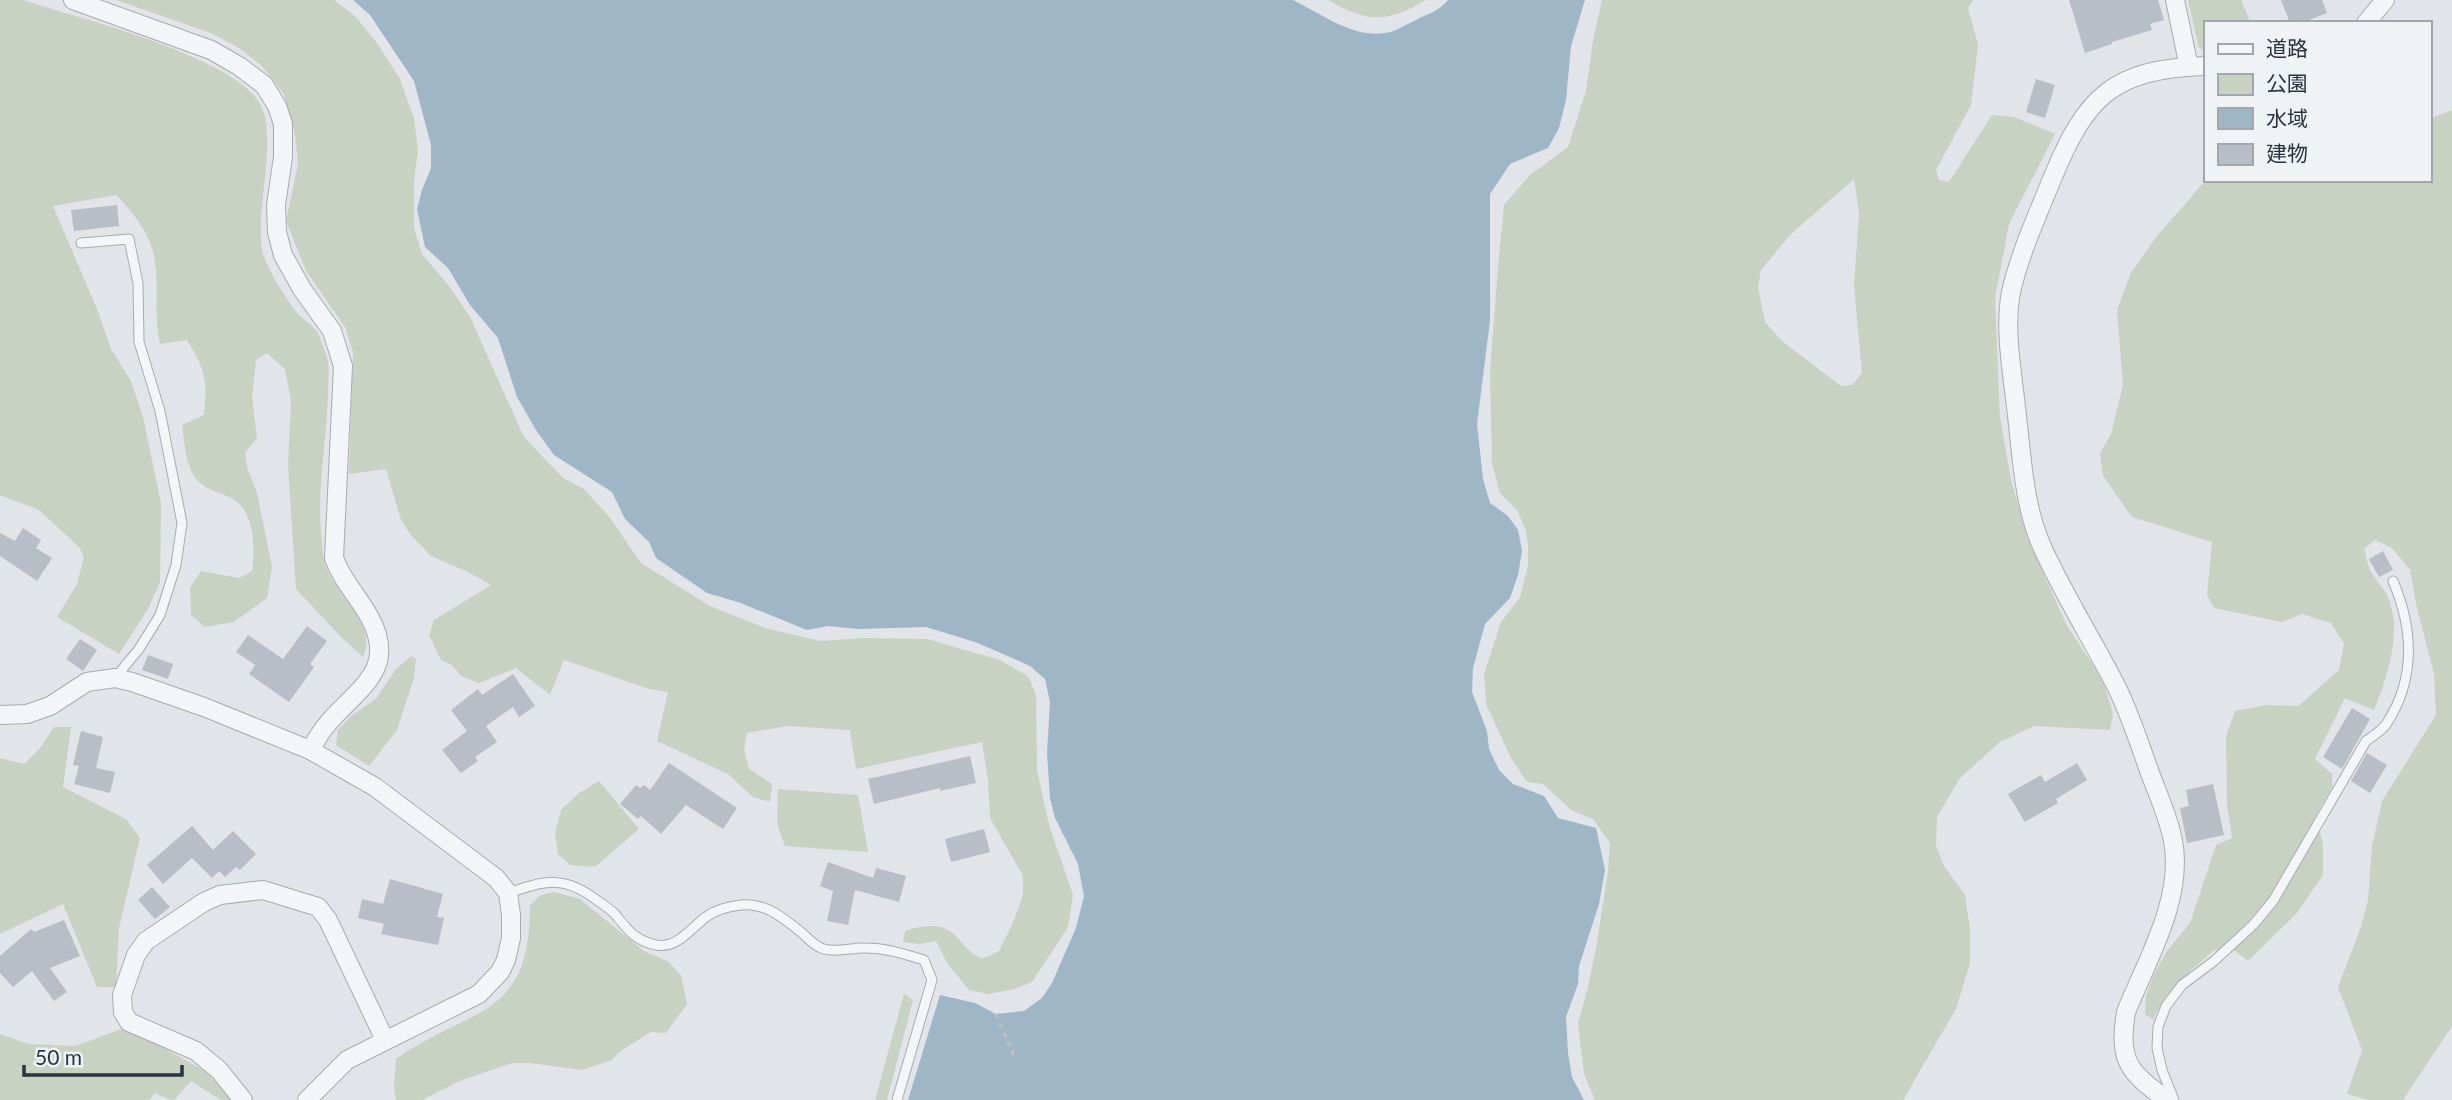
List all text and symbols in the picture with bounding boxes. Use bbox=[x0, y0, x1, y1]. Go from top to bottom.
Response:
legend bbox=[2204, 21, 2431, 182]
text: 道路 bbox=[2266, 35, 2308, 60]
text: 公園 bbox=[2266, 70, 2308, 95]
text: 水域 bbox=[2266, 105, 2308, 130]
text: 建物 bbox=[2266, 140, 2308, 165]
scale bar bbox=[24, 1034, 182, 1078]
text: 50 m bbox=[35, 1044, 82, 1069]

